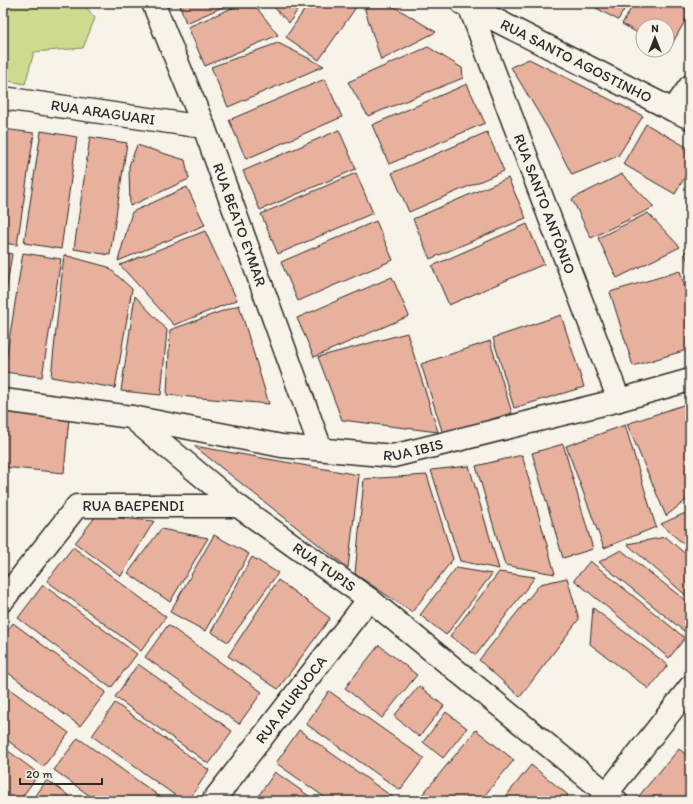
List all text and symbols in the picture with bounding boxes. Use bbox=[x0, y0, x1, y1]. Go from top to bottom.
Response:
street label: RUA SANTO AGOSTINHO bbox=[497, 15, 655, 107]
north arrow bbox=[635, 18, 675, 58]
street label: RUA ARAGUARI bbox=[50, 96, 156, 129]
street label: RUA SANTO ANTÔNIO bbox=[510, 131, 579, 277]
street label: RUA BEATO EYMAR bbox=[209, 161, 270, 289]
street label: RUA IBIS bbox=[382, 435, 445, 465]
street label: RUA BAEPENDI bbox=[82, 497, 184, 515]
street label: RUA TUPIS bbox=[289, 539, 359, 596]
street label: RUA AIURUOCA bbox=[252, 652, 331, 747]
scale bar bbox=[20, 760, 102, 786]
text: 20 m bbox=[26, 767, 53, 781]

